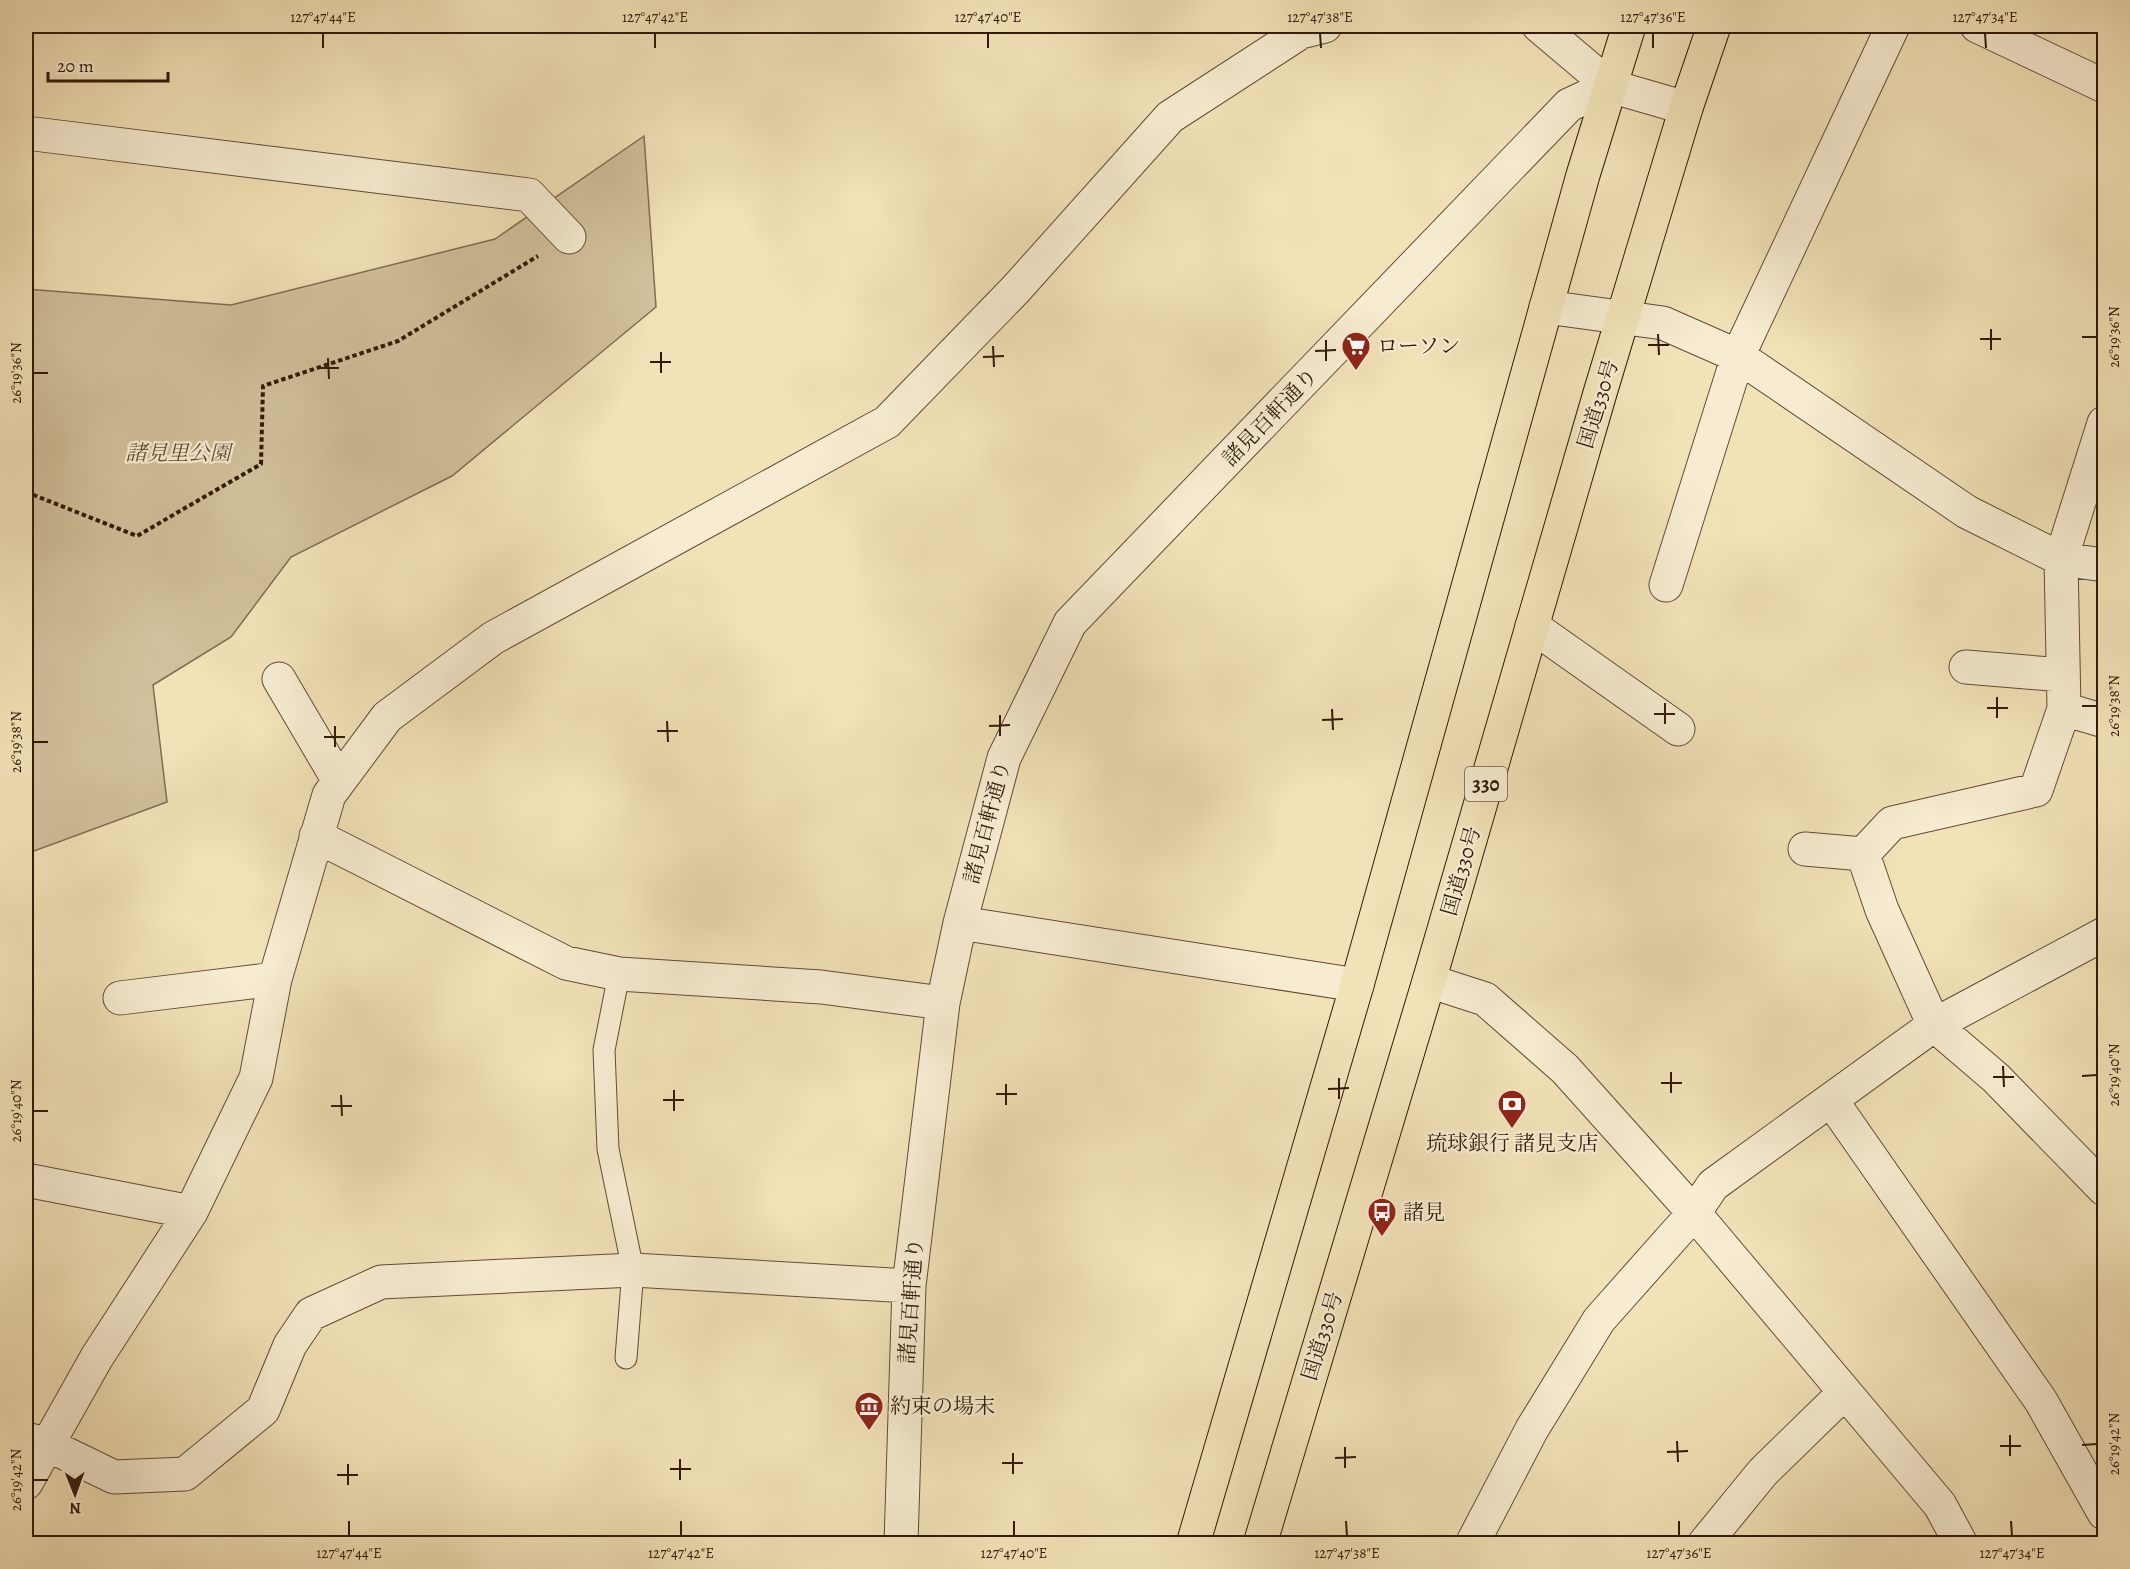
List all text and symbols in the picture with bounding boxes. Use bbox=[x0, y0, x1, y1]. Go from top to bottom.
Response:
text: 127°47'44"E bbox=[290, 7, 356, 27]
text: 127°47'42"E bbox=[622, 7, 688, 27]
text: 127°47'40"E bbox=[955, 7, 1021, 27]
text: 127°47'38"E bbox=[1287, 7, 1353, 27]
text: 127°47'36"E bbox=[1620, 7, 1686, 27]
text: 127°47'34"E bbox=[1952, 7, 2018, 27]
scale bar bbox=[48, 45, 168, 83]
text: 20 m bbox=[57, 54, 94, 78]
text: 26°19'36"N bbox=[2104, 306, 2124, 368]
supermarket icon: ローソン bbox=[1340, 330, 1372, 372]
place label: ローソン bbox=[1377, 332, 1460, 360]
text: 26°19'36"N bbox=[6, 342, 26, 404]
street label: 国道330号 bbox=[1571, 356, 1625, 452]
street label: 諸見百軒通り bbox=[1216, 362, 1324, 472]
park label: 諸見里公園 bbox=[126, 439, 233, 467]
text: 26°19'38"N bbox=[2104, 675, 2124, 737]
text: 26°19'38"N bbox=[6, 711, 26, 773]
street label: 諸見百軒通り bbox=[957, 758, 1017, 886]
road number: 330 bbox=[1465, 767, 1507, 801]
street label: 国道330号 bbox=[1435, 823, 1487, 919]
text: 26°19'40"N bbox=[2104, 1043, 2124, 1107]
text: 26°19'40"N bbox=[6, 1079, 26, 1143]
bank icon: 琉球銀行 諸見支店 bbox=[1496, 1088, 1528, 1130]
place label: 琉球銀行 諸見支店 bbox=[1426, 1129, 1598, 1157]
bus stop icon: 諸見 bbox=[1366, 1196, 1398, 1238]
place label: 諸見 bbox=[1403, 1198, 1445, 1226]
street label: 諸見百軒通り bbox=[893, 1237, 929, 1365]
street label: 国道330号 bbox=[1295, 1288, 1349, 1384]
museum icon: 約束の場末 bbox=[853, 1390, 885, 1432]
place label: 約束の場末 bbox=[890, 1392, 995, 1420]
text: 26°19'42"N bbox=[2104, 1413, 2124, 1475]
text: 26°19'42"N bbox=[6, 1449, 26, 1511]
north arrow bbox=[45, 1464, 105, 1524]
text: N bbox=[69, 1497, 81, 1519]
text: 127°47'44"E bbox=[316, 1543, 382, 1563]
text: 127°47'42"E bbox=[648, 1543, 714, 1563]
text: 127°47'40"E bbox=[981, 1543, 1047, 1563]
text: 127°47'38"E bbox=[1314, 1543, 1380, 1563]
text: 127°47'36"E bbox=[1646, 1543, 1712, 1563]
text: 127°47'34"E bbox=[1979, 1543, 2045, 1563]

